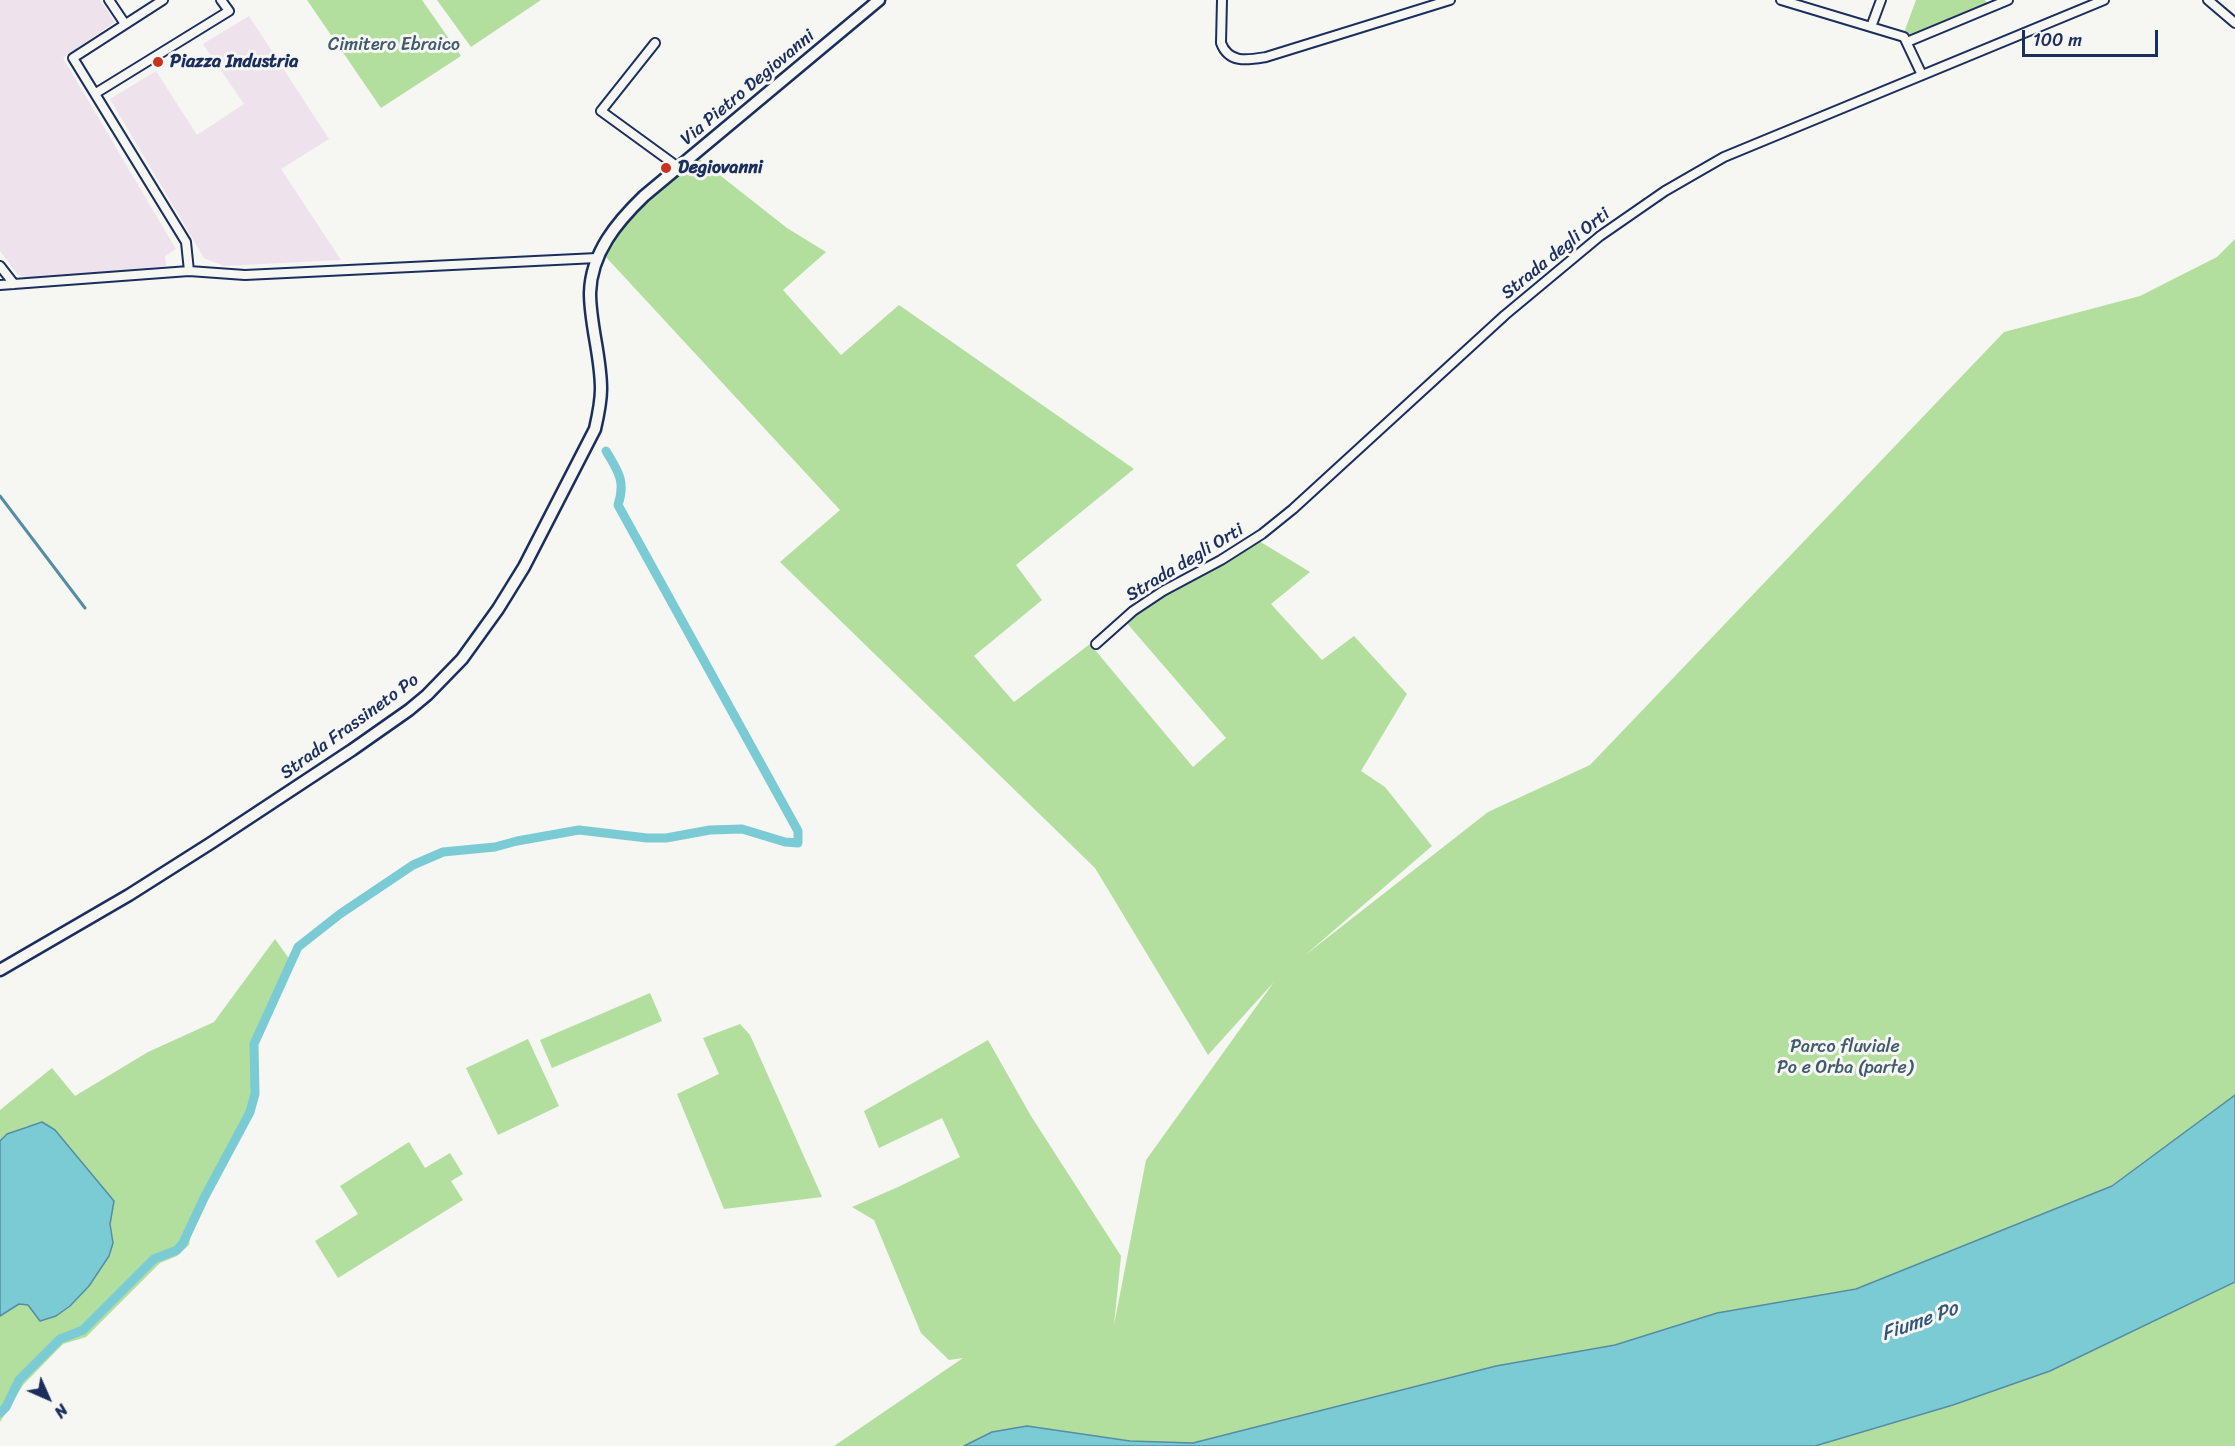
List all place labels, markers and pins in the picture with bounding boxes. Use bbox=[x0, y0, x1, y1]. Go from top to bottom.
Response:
place label: Piazza Industria bbox=[170, 51, 298, 73]
marker: Piazza Industria bbox=[151, 55, 165, 69]
place label: Degiovanni bbox=[678, 157, 763, 179]
marker: Degiovanni bbox=[659, 161, 673, 175]

